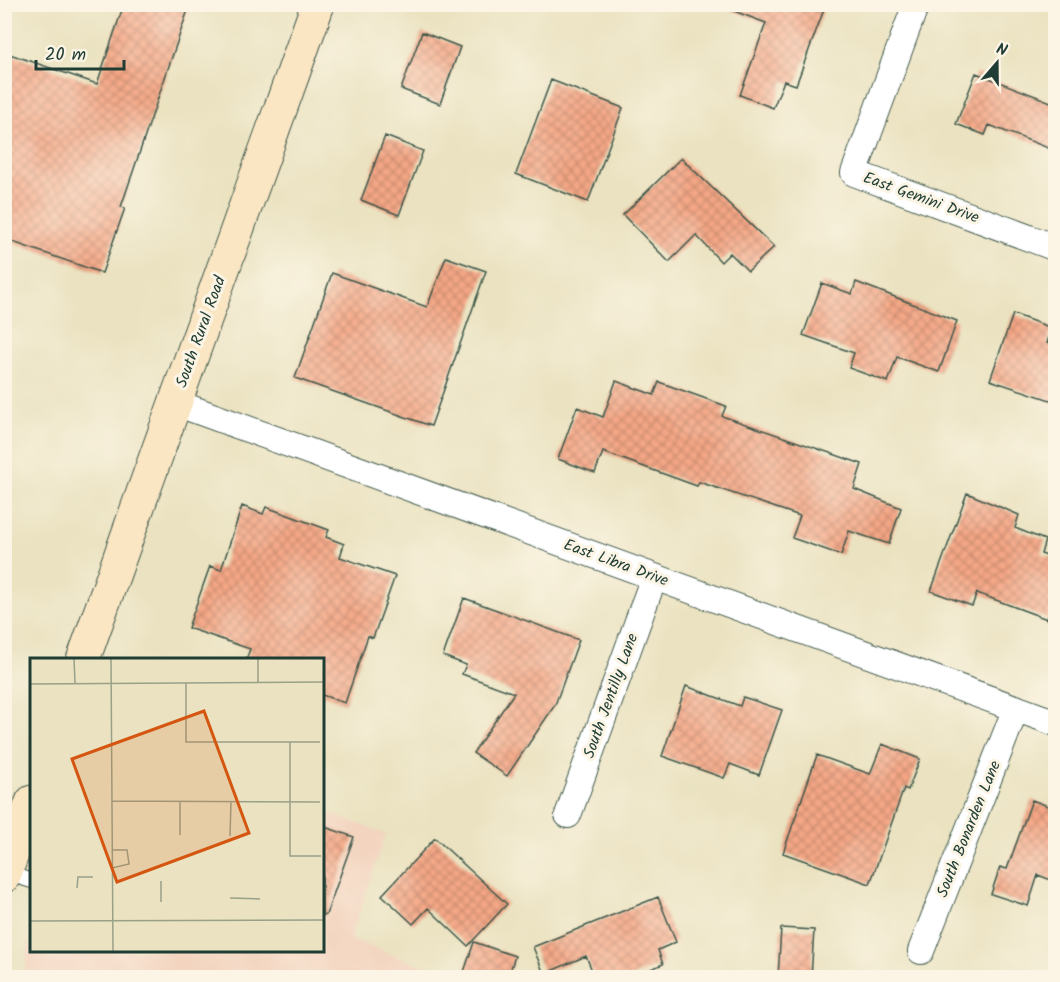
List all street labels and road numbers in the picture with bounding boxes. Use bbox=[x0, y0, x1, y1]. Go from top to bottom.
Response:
street label: East Gemini Drive bbox=[859, 165, 983, 231]
street label: South Rural Road bbox=[169, 272, 233, 391]
street label: East Libra Drive bbox=[560, 532, 672, 594]
street label: South Jentilly Lane bbox=[577, 630, 645, 762]
street label: South Bonarden Lane bbox=[930, 757, 1008, 901]

